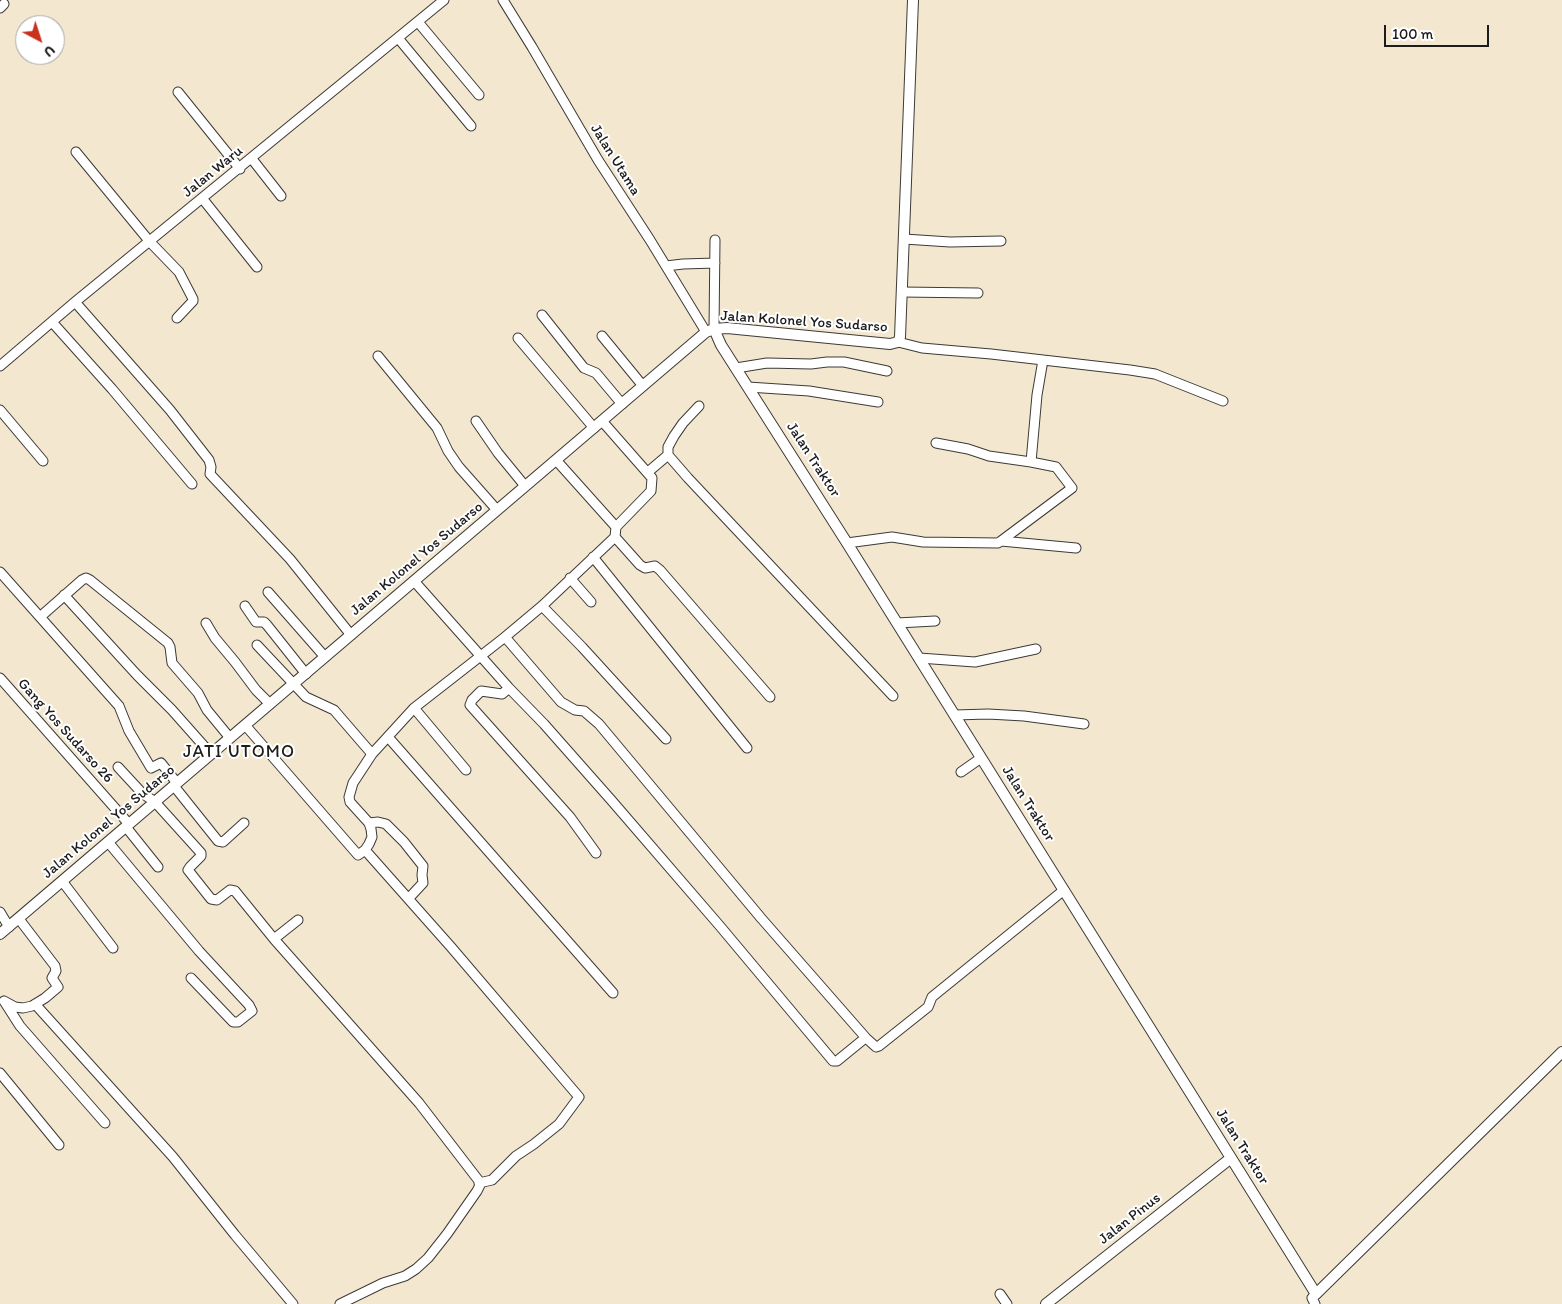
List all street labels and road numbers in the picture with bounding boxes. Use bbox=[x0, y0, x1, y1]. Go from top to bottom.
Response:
street label: Jalan Utama bbox=[586, 121, 644, 199]
street label: Jalan Waru bbox=[179, 142, 247, 202]
street label: Jalan Kolonel Yos Sudarso bbox=[720, 307, 888, 337]
street label: Jalan Traktor bbox=[782, 419, 844, 501]
street label: Jalan Kolonel Yos Sudarso bbox=[347, 498, 487, 620]
street label: Gang Yos Sudarso 26 bbox=[13, 675, 117, 787]
street label: Jalan Kolonel Yos Sudarso bbox=[39, 761, 179, 883]
street label: Jalan Traktor bbox=[998, 763, 1058, 845]
street label: Jalan Traktor bbox=[1212, 1106, 1272, 1188]
street label: Jalan Pinus bbox=[1095, 1189, 1165, 1249]

